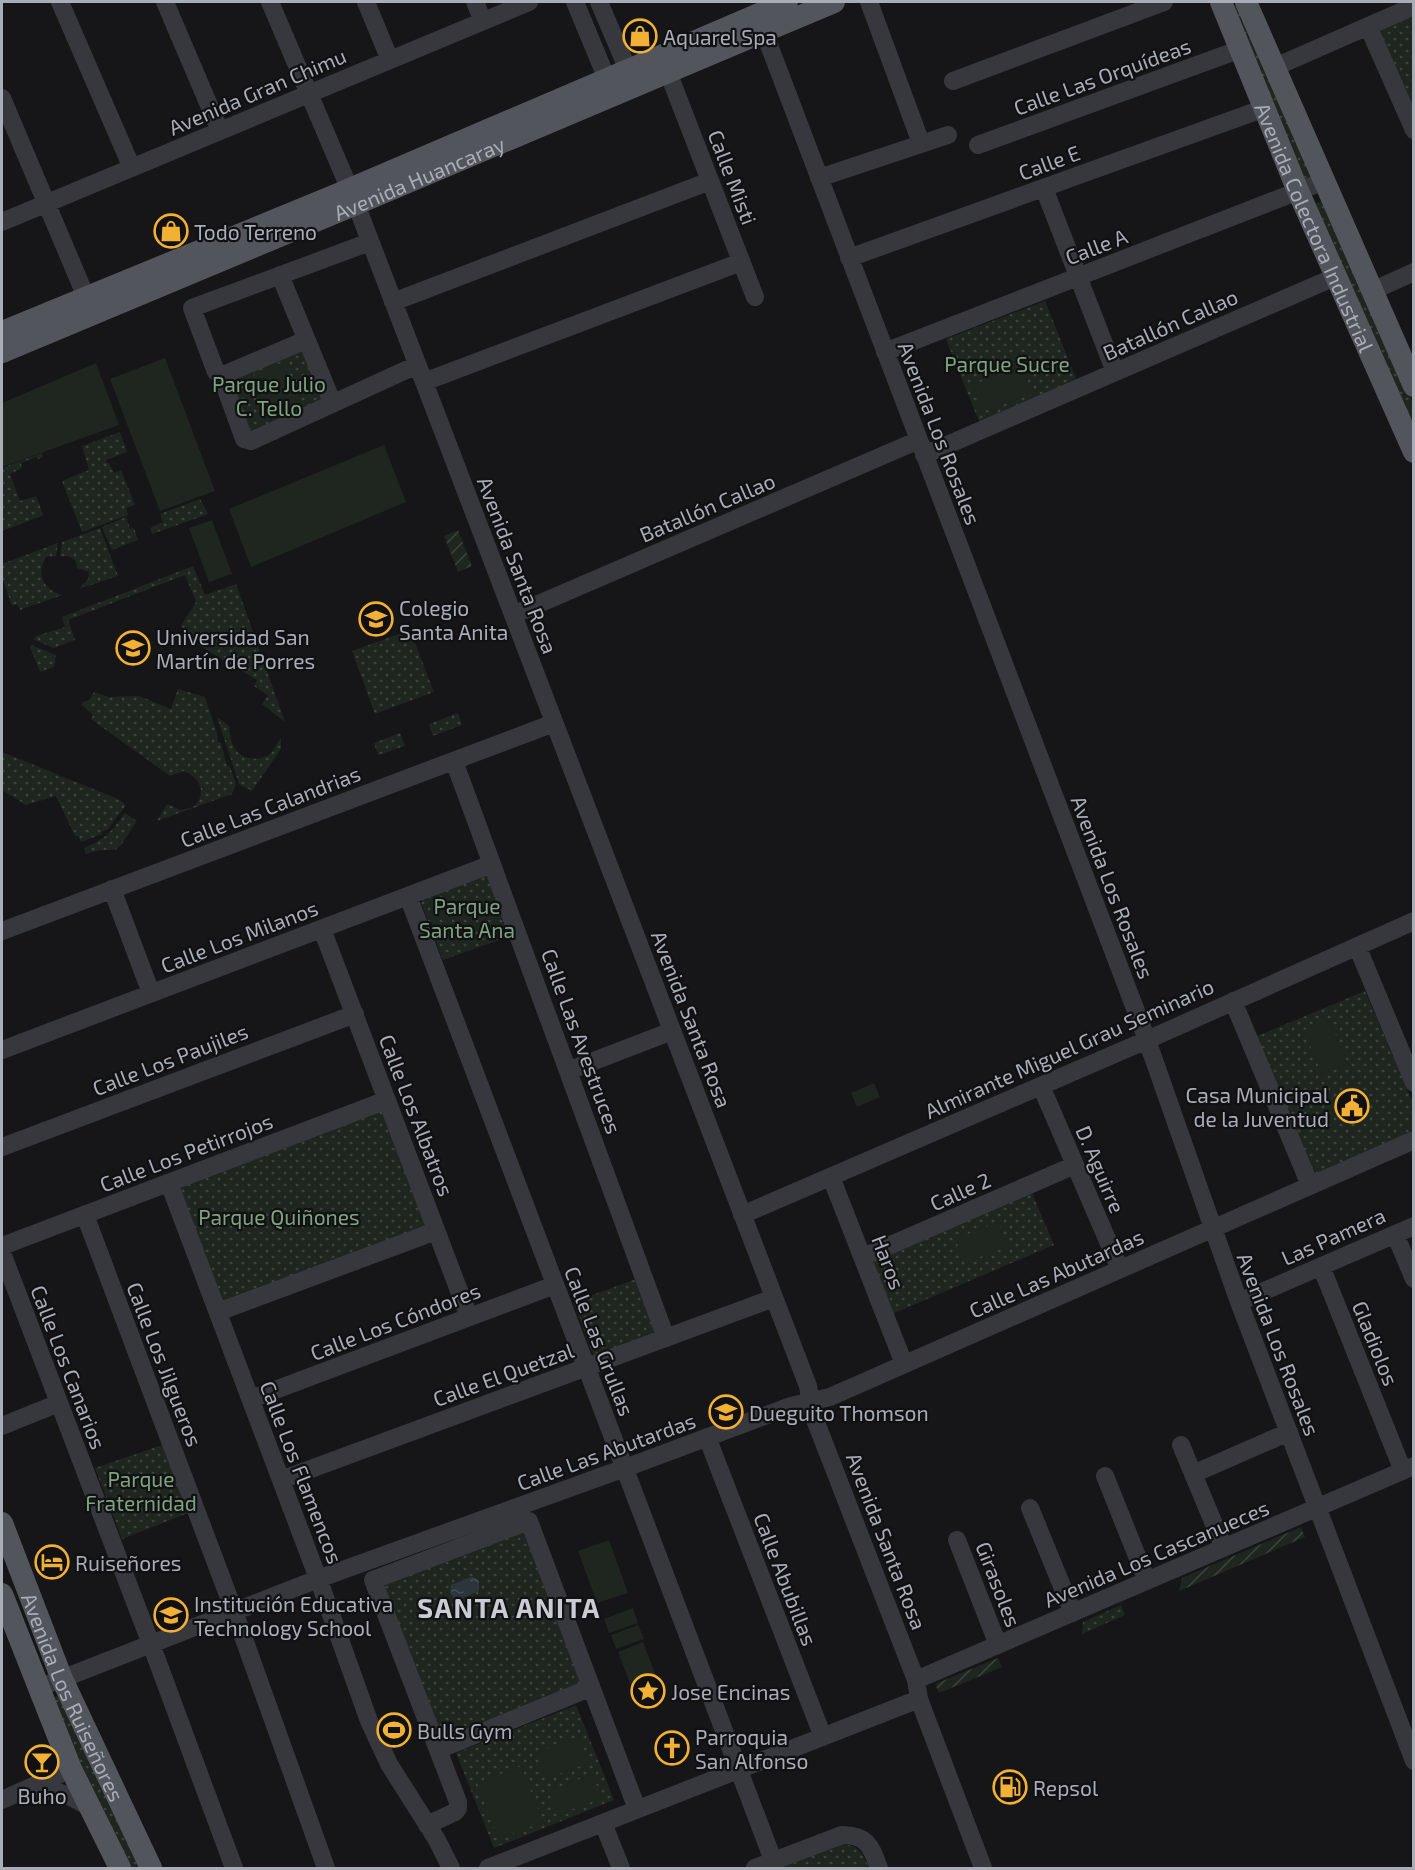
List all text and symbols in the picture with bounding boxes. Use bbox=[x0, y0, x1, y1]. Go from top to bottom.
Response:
shop icon: Aquarel Spa bbox=[622, 18, 658, 54]
place label: Aquarel Spa bbox=[663, 24, 777, 49]
street label: Calle Las Orquídeas bbox=[1010, 32, 1194, 120]
street label: Avenida Gran Chimu bbox=[165, 42, 349, 140]
street label: Avenida Colectora Industrial bbox=[1251, 99, 1381, 356]
street label: Calle Misti bbox=[704, 126, 762, 228]
street label: Avenida Huancaray bbox=[330, 130, 508, 225]
street label: Calle E bbox=[1015, 139, 1083, 185]
shop icon: Todo Terreno bbox=[153, 213, 189, 249]
place label: Todo Terreno bbox=[194, 219, 317, 244]
street label: Calle A bbox=[1061, 223, 1131, 269]
street label: Batallón Callao bbox=[1099, 283, 1241, 365]
street label: Avenida Los Rosales bbox=[894, 338, 986, 528]
park label: Parque Sucre bbox=[944, 351, 1070, 376]
park label: Parque Julio C. Tello bbox=[212, 371, 326, 420]
street label: Batallón Callao bbox=[635, 467, 779, 547]
street label: Avenida Santa Rosa bbox=[473, 473, 563, 657]
place label: Colegio Santa Anita bbox=[399, 595, 508, 644]
school or university icon: Colegio Santa Anita bbox=[358, 601, 394, 637]
place label: Universidad San Martín de Porres bbox=[156, 624, 315, 673]
school or university icon: Universidad San Martín de Porres bbox=[115, 630, 151, 666]
street label: Calle Las Calandrias bbox=[176, 760, 364, 852]
street label: Avenida Los Rosales bbox=[1067, 792, 1159, 982]
park label: Parque Santa Ana bbox=[419, 893, 515, 942]
street label: Calle Los Milanos bbox=[157, 895, 321, 977]
street label: Avenida Santa Rosa bbox=[647, 927, 737, 1111]
street label: Calle Las Avestruces bbox=[537, 945, 627, 1137]
street label: Almirante Miguel Grau Seminario bbox=[921, 973, 1217, 1123]
street label: Calle Los Paujiles bbox=[89, 1018, 252, 1101]
street label: Calle Los Albatros bbox=[375, 1031, 459, 1199]
place label: Casa Municipal de la Juventud bbox=[1185, 1082, 1330, 1131]
public building icon: Casa Municipal de la Juventud bbox=[1334, 1088, 1370, 1124]
street label: Calle Los Petirrojos bbox=[96, 1108, 276, 1197]
street label: D. Aguirre bbox=[1071, 1121, 1131, 1217]
street label: Calle 2 bbox=[926, 1167, 994, 1215]
street label: Las Pamera bbox=[1277, 1202, 1389, 1270]
park label: Parque Quiñones bbox=[198, 1204, 360, 1230]
street label: Calle Las Abutardas bbox=[965, 1223, 1147, 1323]
street label: Haros bbox=[867, 1231, 911, 1293]
street label: Avenida Los Rosales bbox=[1233, 1249, 1325, 1439]
street label: Calle Las Grullas bbox=[560, 1263, 640, 1419]
street label: Calle Los Cóndores bbox=[306, 1277, 484, 1365]
street label: Calle Los Jilgueros bbox=[122, 1278, 208, 1450]
street label: Calle Los Canarios bbox=[26, 1282, 112, 1452]
street label: Gladiolos bbox=[1348, 1297, 1404, 1389]
street label: Calle El Quetzal bbox=[429, 1337, 578, 1412]
street label: Calle Los Flamencos bbox=[256, 1377, 348, 1567]
school or university icon: Dueguito Thomson bbox=[708, 1394, 744, 1430]
place label: Dueguito Thomson bbox=[749, 1400, 929, 1425]
street label: Calle Las Abutardas bbox=[513, 1407, 699, 1495]
street label: Avenida Santa Rosa bbox=[842, 1449, 932, 1633]
park label: Parque Fraternidad bbox=[85, 1466, 197, 1515]
street label: Avenida Los Cascanueces bbox=[1040, 1494, 1272, 1612]
street label: Calle Abubillas bbox=[749, 1509, 823, 1649]
street label: Girasoles bbox=[971, 1538, 1027, 1630]
hotel icon: Ruiseñores bbox=[34, 1544, 70, 1580]
place label: Ruiseñores bbox=[75, 1550, 181, 1575]
street label: Avenida Los Ruiseñores bbox=[17, 1589, 130, 1805]
place label: Institución Educativa Technology School bbox=[194, 1591, 393, 1640]
district label: SANTA ANITA bbox=[417, 1591, 601, 1623]
school or university icon: Institución Educativa Technology School bbox=[153, 1597, 189, 1633]
place icon: Jose Encinas bbox=[630, 1673, 666, 1709]
place label: Jose Encinas bbox=[671, 1679, 791, 1704]
sports icon: Bulls Gym bbox=[376, 1712, 412, 1748]
place label: Bulls Gym bbox=[417, 1718, 513, 1743]
place label: Parroquia San Alfonso bbox=[695, 1724, 808, 1773]
church icon: Parroquia San Alfonso bbox=[654, 1730, 690, 1766]
bar icon: Buho bbox=[24, 1744, 60, 1780]
fuel station icon: Repsol bbox=[992, 1769, 1028, 1805]
place label: Repsol bbox=[1033, 1775, 1099, 1800]
place label: Buho bbox=[17, 1783, 67, 1808]

